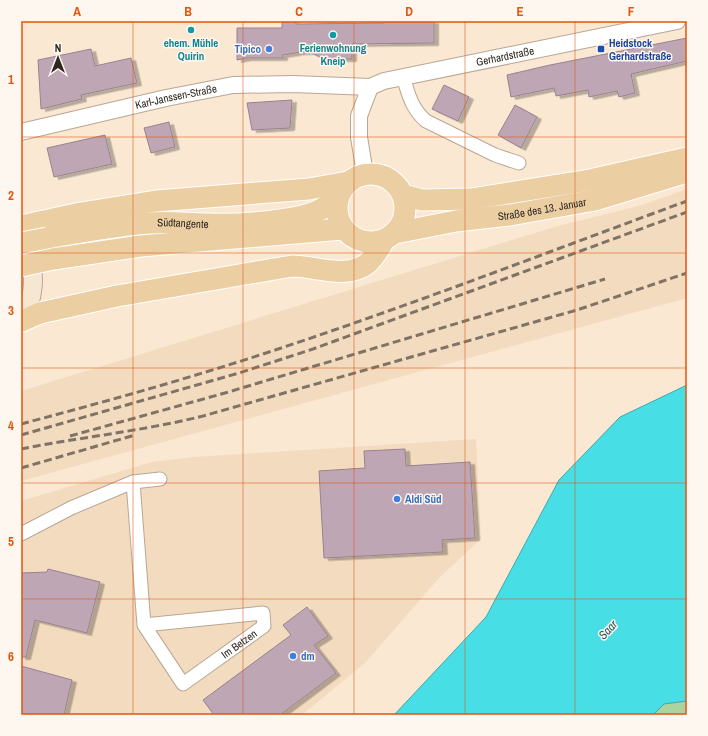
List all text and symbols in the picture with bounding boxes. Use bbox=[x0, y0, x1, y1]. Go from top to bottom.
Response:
text: A bbox=[73, 3, 81, 20]
text: B bbox=[184, 3, 192, 20]
text: C bbox=[295, 3, 303, 20]
text: D bbox=[405, 3, 413, 20]
text: E bbox=[516, 3, 524, 20]
text: F bbox=[628, 3, 635, 20]
marker: ehem. Mühle Quirin bbox=[186, 25, 196, 35]
marker: Ferienwohnung Kneip bbox=[328, 30, 338, 40]
place label: ehem. Mühle Quirin bbox=[164, 36, 218, 63]
place label: Heidstock Gerhardstraße bbox=[609, 36, 671, 63]
north arrow bbox=[38, 38, 78, 78]
text: N bbox=[55, 41, 61, 55]
place label: Ferienwohnung Kneip bbox=[300, 41, 367, 68]
place label: Tipico bbox=[235, 42, 261, 56]
street label: Gerhardstraße bbox=[475, 43, 535, 69]
marker: Tipico bbox=[264, 44, 274, 54]
marker: Heidstock Gerhardstraße bbox=[596, 44, 606, 54]
text: 1 bbox=[8, 71, 14, 88]
street label: Karl-Janssen-Straße bbox=[134, 81, 218, 112]
text: 2 bbox=[8, 187, 14, 204]
street label: Straße des 13. Januar bbox=[497, 195, 587, 223]
street label: Südtangente bbox=[157, 215, 209, 231]
text: 3 bbox=[8, 302, 14, 319]
text: 4 bbox=[8, 417, 14, 434]
place label: Aldi Süd bbox=[405, 492, 442, 506]
marker: Aldi Süd bbox=[392, 494, 402, 504]
text: 5 bbox=[8, 533, 14, 550]
water label: Saar bbox=[595, 616, 621, 643]
street label: Im Betzen bbox=[218, 626, 260, 661]
text: 6 bbox=[8, 648, 14, 665]
place label: dm bbox=[301, 649, 315, 663]
marker: dm bbox=[288, 651, 298, 661]

